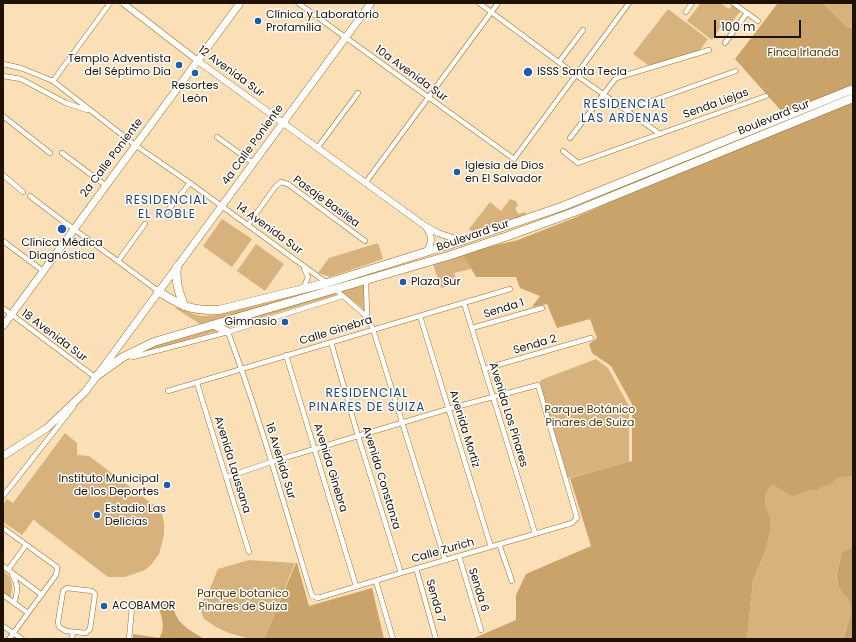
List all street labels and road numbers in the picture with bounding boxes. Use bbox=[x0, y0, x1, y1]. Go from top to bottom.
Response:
street label: 10a Avenida Sur bbox=[372, 43, 450, 105]
street label: 12 Avenida Sur bbox=[195, 44, 267, 100]
street label: Senda Liejas bbox=[682, 86, 750, 122]
street label: Boulevard Sur bbox=[736, 98, 812, 138]
street label: 4a Calle Poniente bbox=[219, 102, 287, 188]
street label: 2a Calle Poniente bbox=[78, 116, 146, 200]
street label: Pasaje Basilea bbox=[290, 173, 362, 231]
street label: 14 Avenida Sur bbox=[233, 200, 305, 258]
street label: Boulevard Sur bbox=[435, 217, 511, 255]
street label: Senda 1 bbox=[482, 297, 526, 321]
street label: 18 Avenida Sur bbox=[18, 307, 90, 365]
street label: Calle Ginebra bbox=[298, 314, 374, 348]
street label: Senda 2 bbox=[512, 333, 558, 357]
street label: Avenida Los Pinares bbox=[486, 361, 530, 469]
street label: Avenida Mortiz bbox=[446, 389, 482, 469]
street label: Avenida Laussana bbox=[211, 415, 253, 515]
street label: 16 Avenida Sur bbox=[262, 421, 298, 501]
street label: Avenida Ginebra bbox=[310, 422, 350, 514]
street label: Avenida Constanza bbox=[359, 425, 403, 531]
street label: Calle Zurich bbox=[410, 536, 476, 566]
street label: Senda 6 bbox=[465, 567, 491, 613]
street label: Senda 7 bbox=[423, 578, 447, 624]

